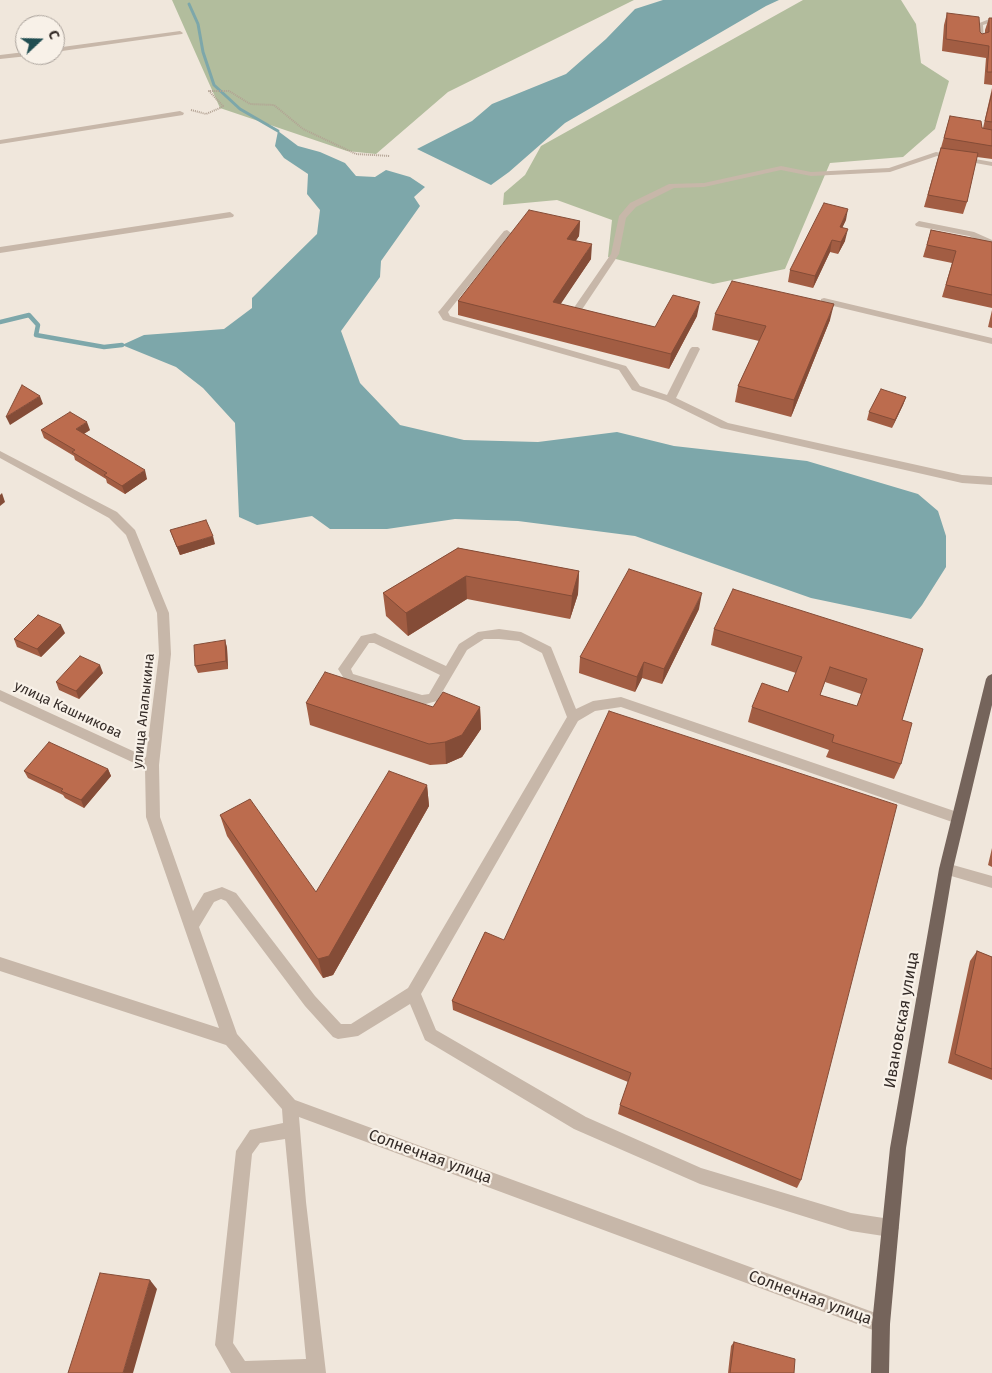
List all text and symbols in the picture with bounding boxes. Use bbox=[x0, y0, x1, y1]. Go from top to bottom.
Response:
north arrow bbox=[15, 15, 65, 65]
text: С bbox=[44, 28, 63, 42]
street label: улица Алалыкина bbox=[130, 652, 158, 770]
street label: улица Кашникова bbox=[11, 678, 125, 742]
street label: Ивановская улица bbox=[881, 950, 923, 1090]
street label: Солнечная улица bbox=[366, 1126, 494, 1188]
street label: Солнечная улица bbox=[746, 1267, 874, 1329]

